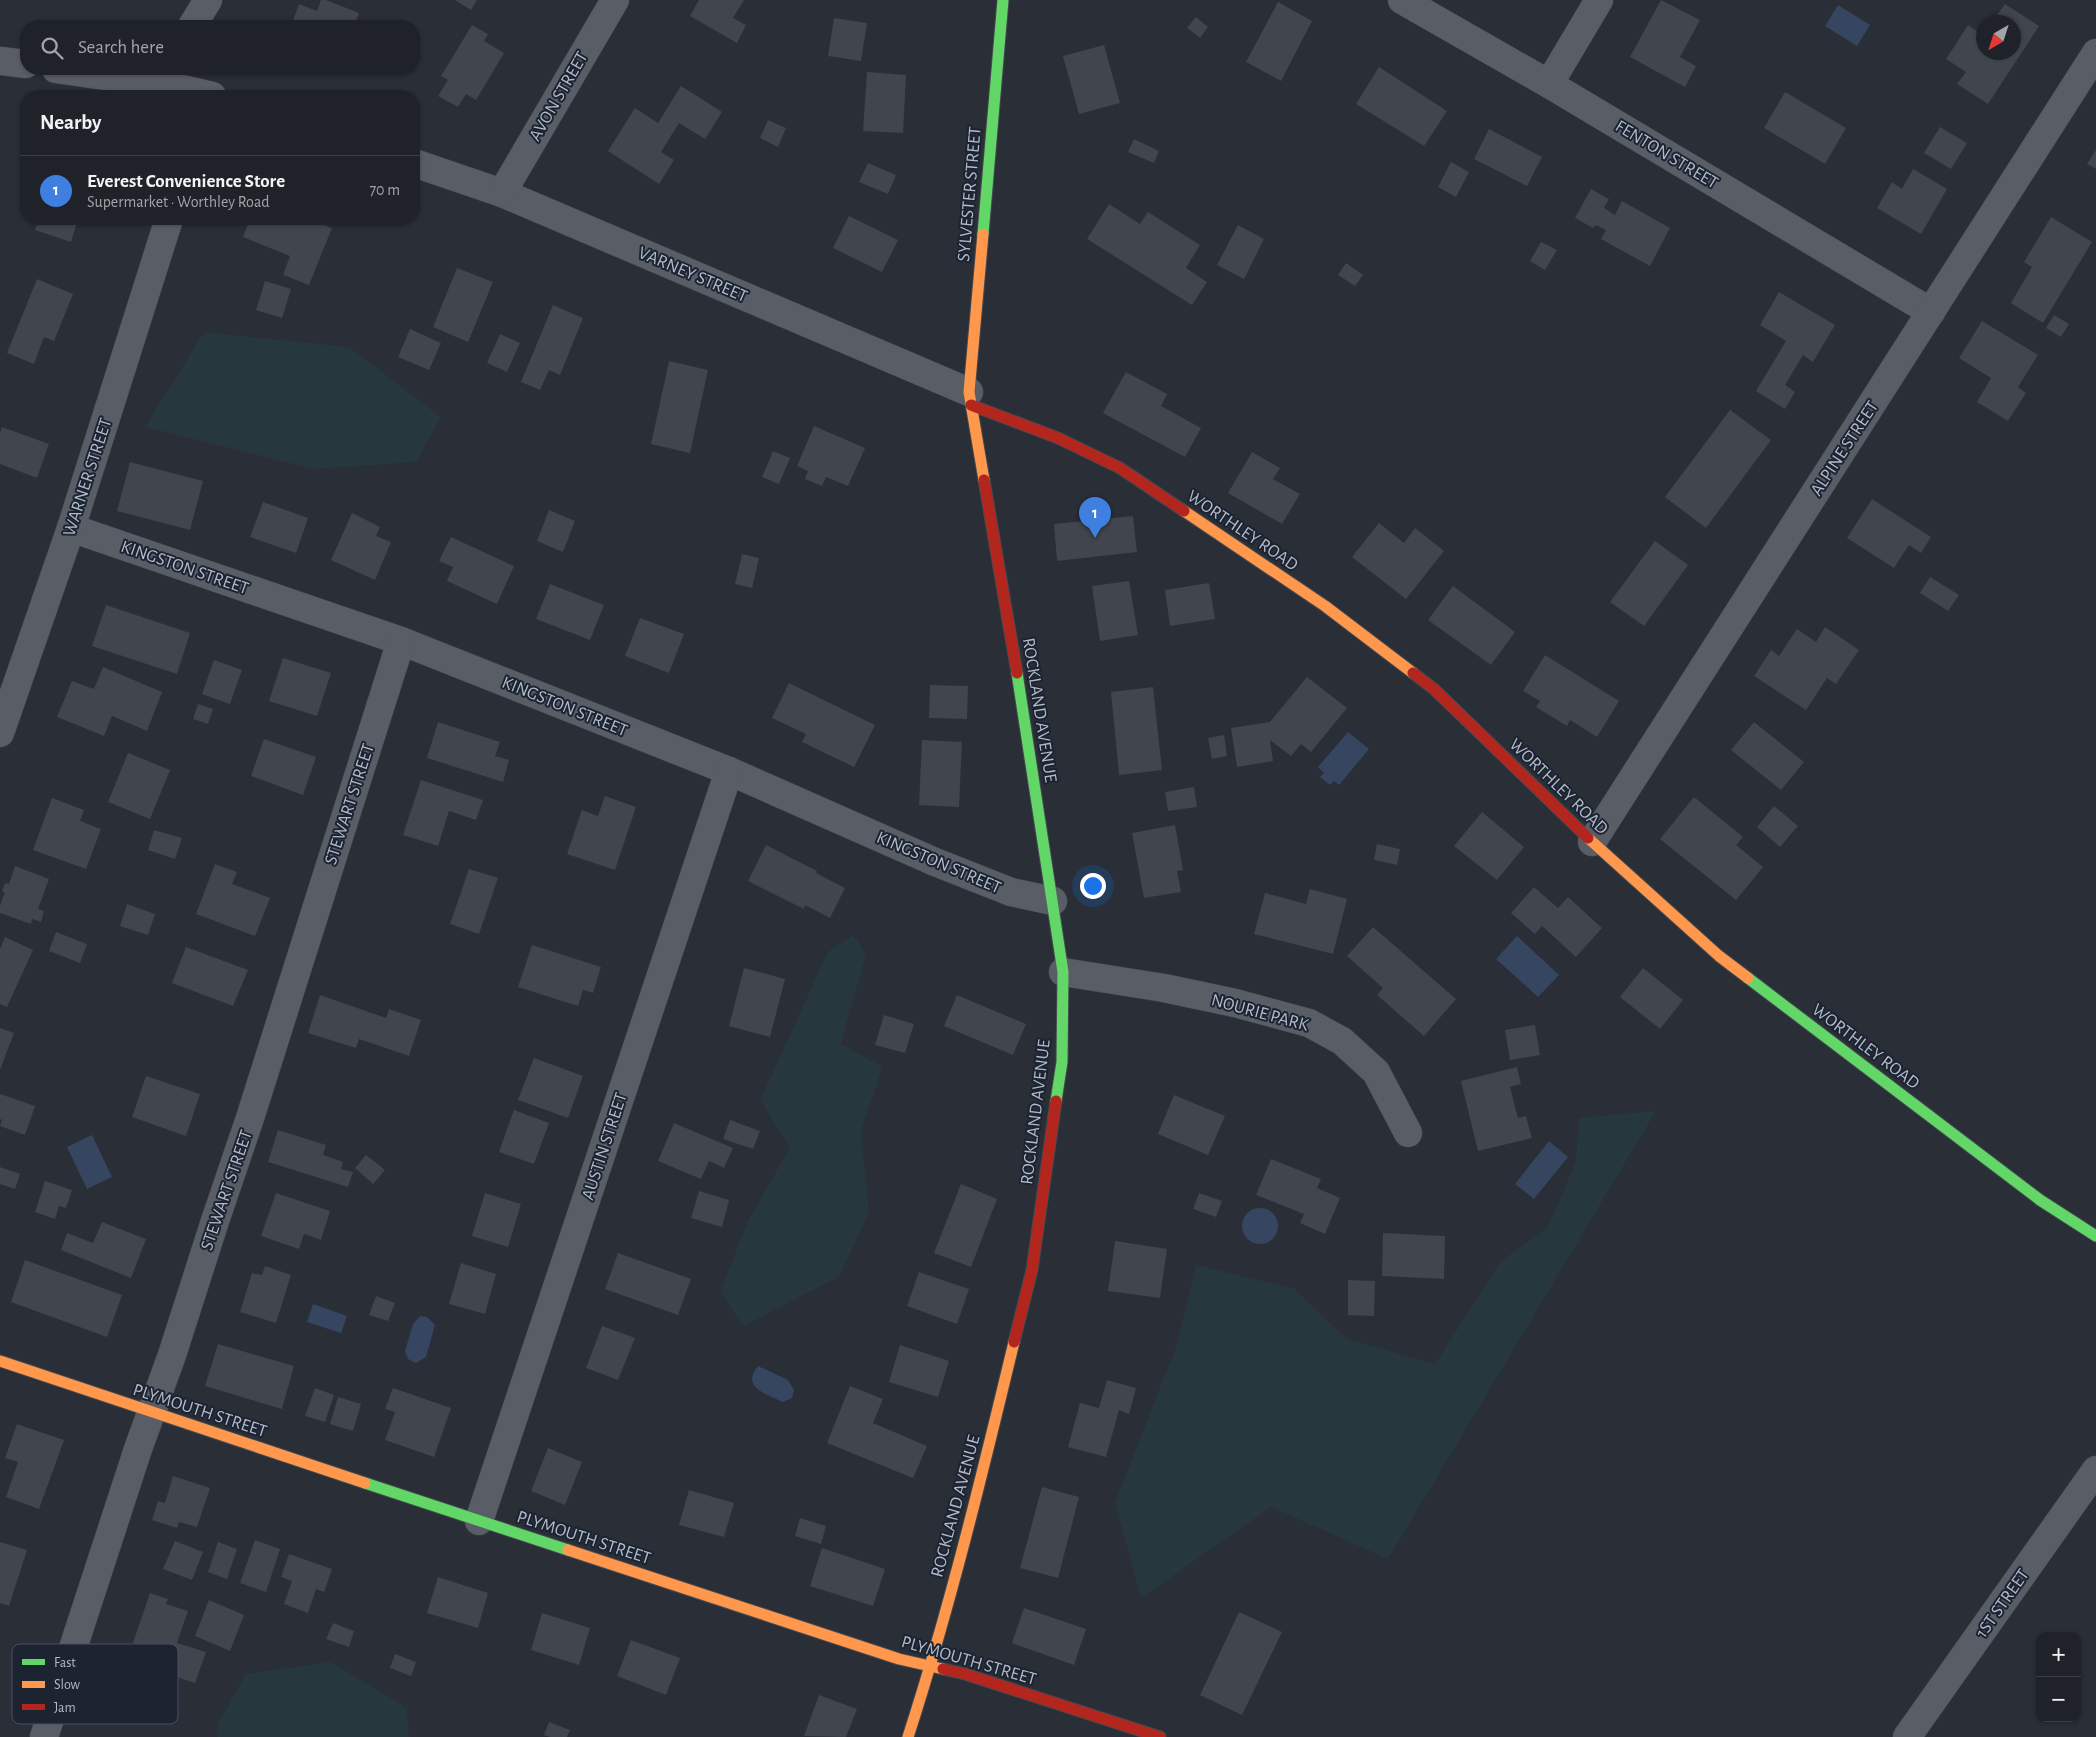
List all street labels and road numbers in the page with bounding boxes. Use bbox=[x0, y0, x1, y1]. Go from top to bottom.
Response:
street label: AVON STREET bbox=[526, 49, 592, 144]
street label: FENTON STREET bbox=[1612, 117, 1721, 193]
street label: SYLVESTER STREET bbox=[955, 126, 985, 262]
street label: VARNEY STREET bbox=[635, 244, 750, 306]
street label: ALPINE STREET bbox=[1808, 398, 1882, 499]
street label: WARNER STREET bbox=[60, 416, 116, 539]
street label: WORTHLEY ROAD bbox=[1184, 487, 1301, 574]
street label: KINGSTON STREET bbox=[119, 538, 251, 598]
street label: ROCKLAND AVENUE bbox=[1019, 636, 1059, 784]
street label: KINGSTON STREET bbox=[499, 674, 630, 740]
street label: WORTHLEY ROAD bbox=[1506, 735, 1611, 838]
street label: STEWART STREET bbox=[322, 741, 378, 867]
street label: KINGSTON STREET bbox=[874, 829, 1004, 897]
street label: NOURIE PARK bbox=[1209, 991, 1310, 1035]
street label: WORTHLEY ROAD bbox=[1808, 1001, 1922, 1093]
street label: ROCKLAND AVENUE bbox=[1018, 1038, 1054, 1186]
street label: AUSTIN STREET bbox=[579, 1090, 631, 1202]
street label: STEWART STREET bbox=[198, 1128, 256, 1253]
street label: PLYMOUTH STREET bbox=[131, 1381, 269, 1441]
street label: ROCKLAND AVENUE bbox=[928, 1433, 984, 1579]
street label: PLYMOUTH STREET bbox=[515, 1508, 653, 1568]
street label: 1ST STREET bbox=[1973, 1566, 2033, 1641]
street label: PLYMOUTH STREET bbox=[899, 1633, 1038, 1689]

